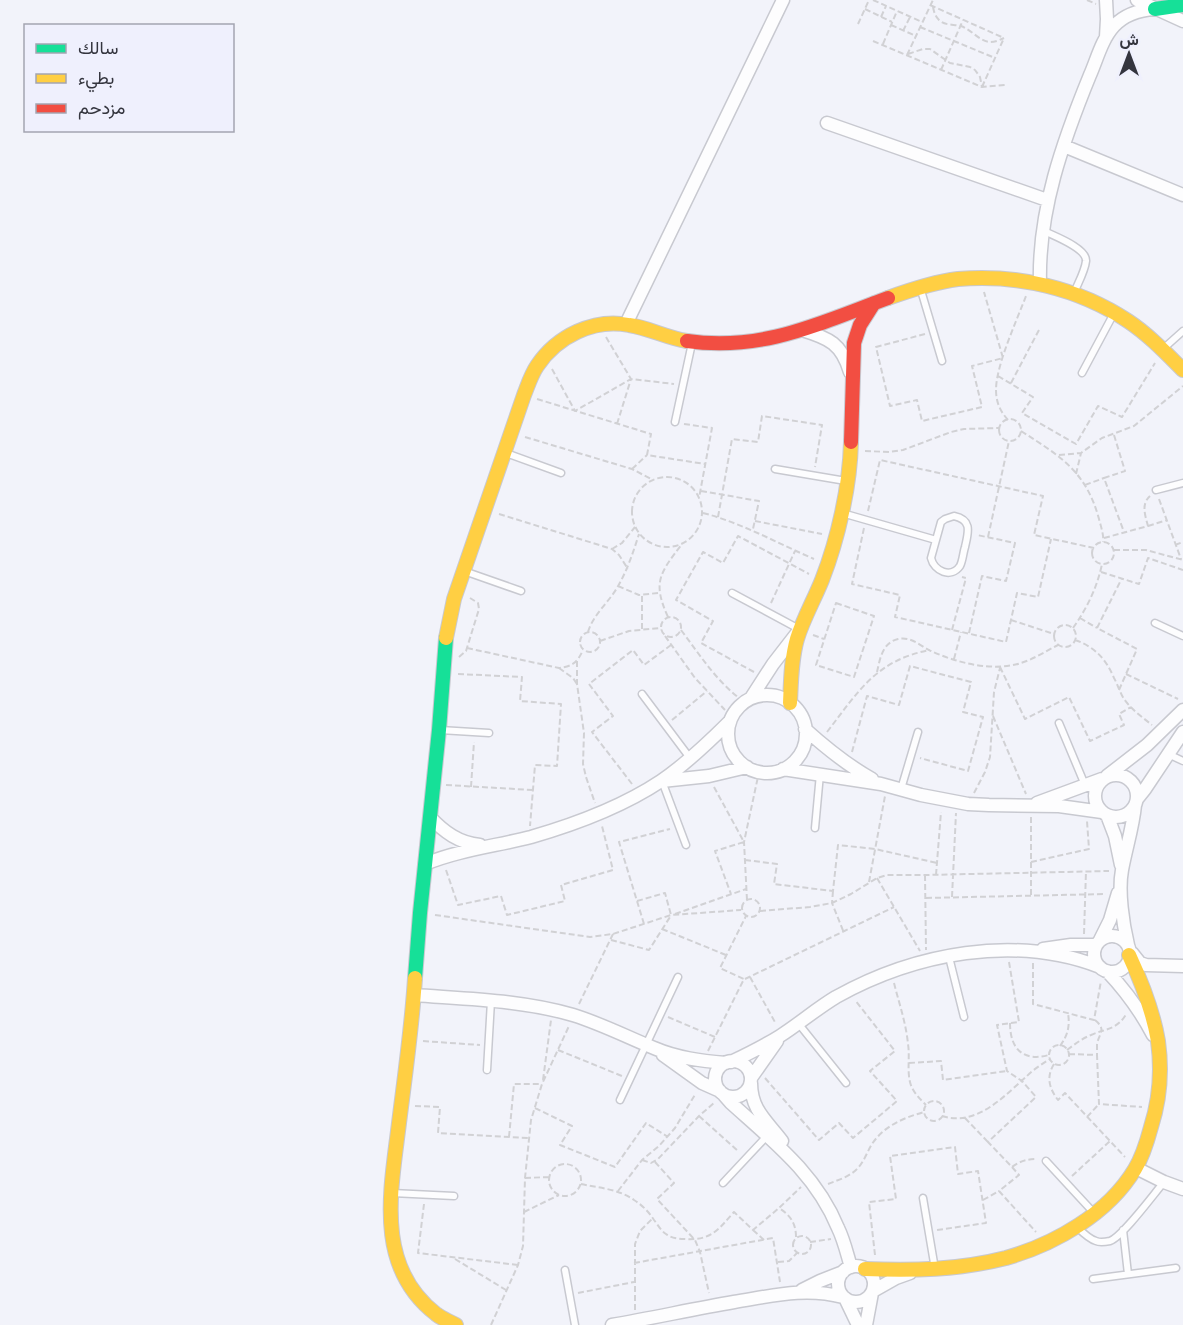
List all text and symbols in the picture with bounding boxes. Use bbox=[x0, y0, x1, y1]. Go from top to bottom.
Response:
legend bbox=[24, 24, 234, 132]
north arrow bbox=[1099, 24, 1159, 84]
text: ش bbox=[1119, 30, 1139, 49]
text: سالك bbox=[78, 37, 118, 59]
text: بطيء bbox=[78, 67, 114, 93]
text: مزدحم bbox=[78, 97, 125, 120]

